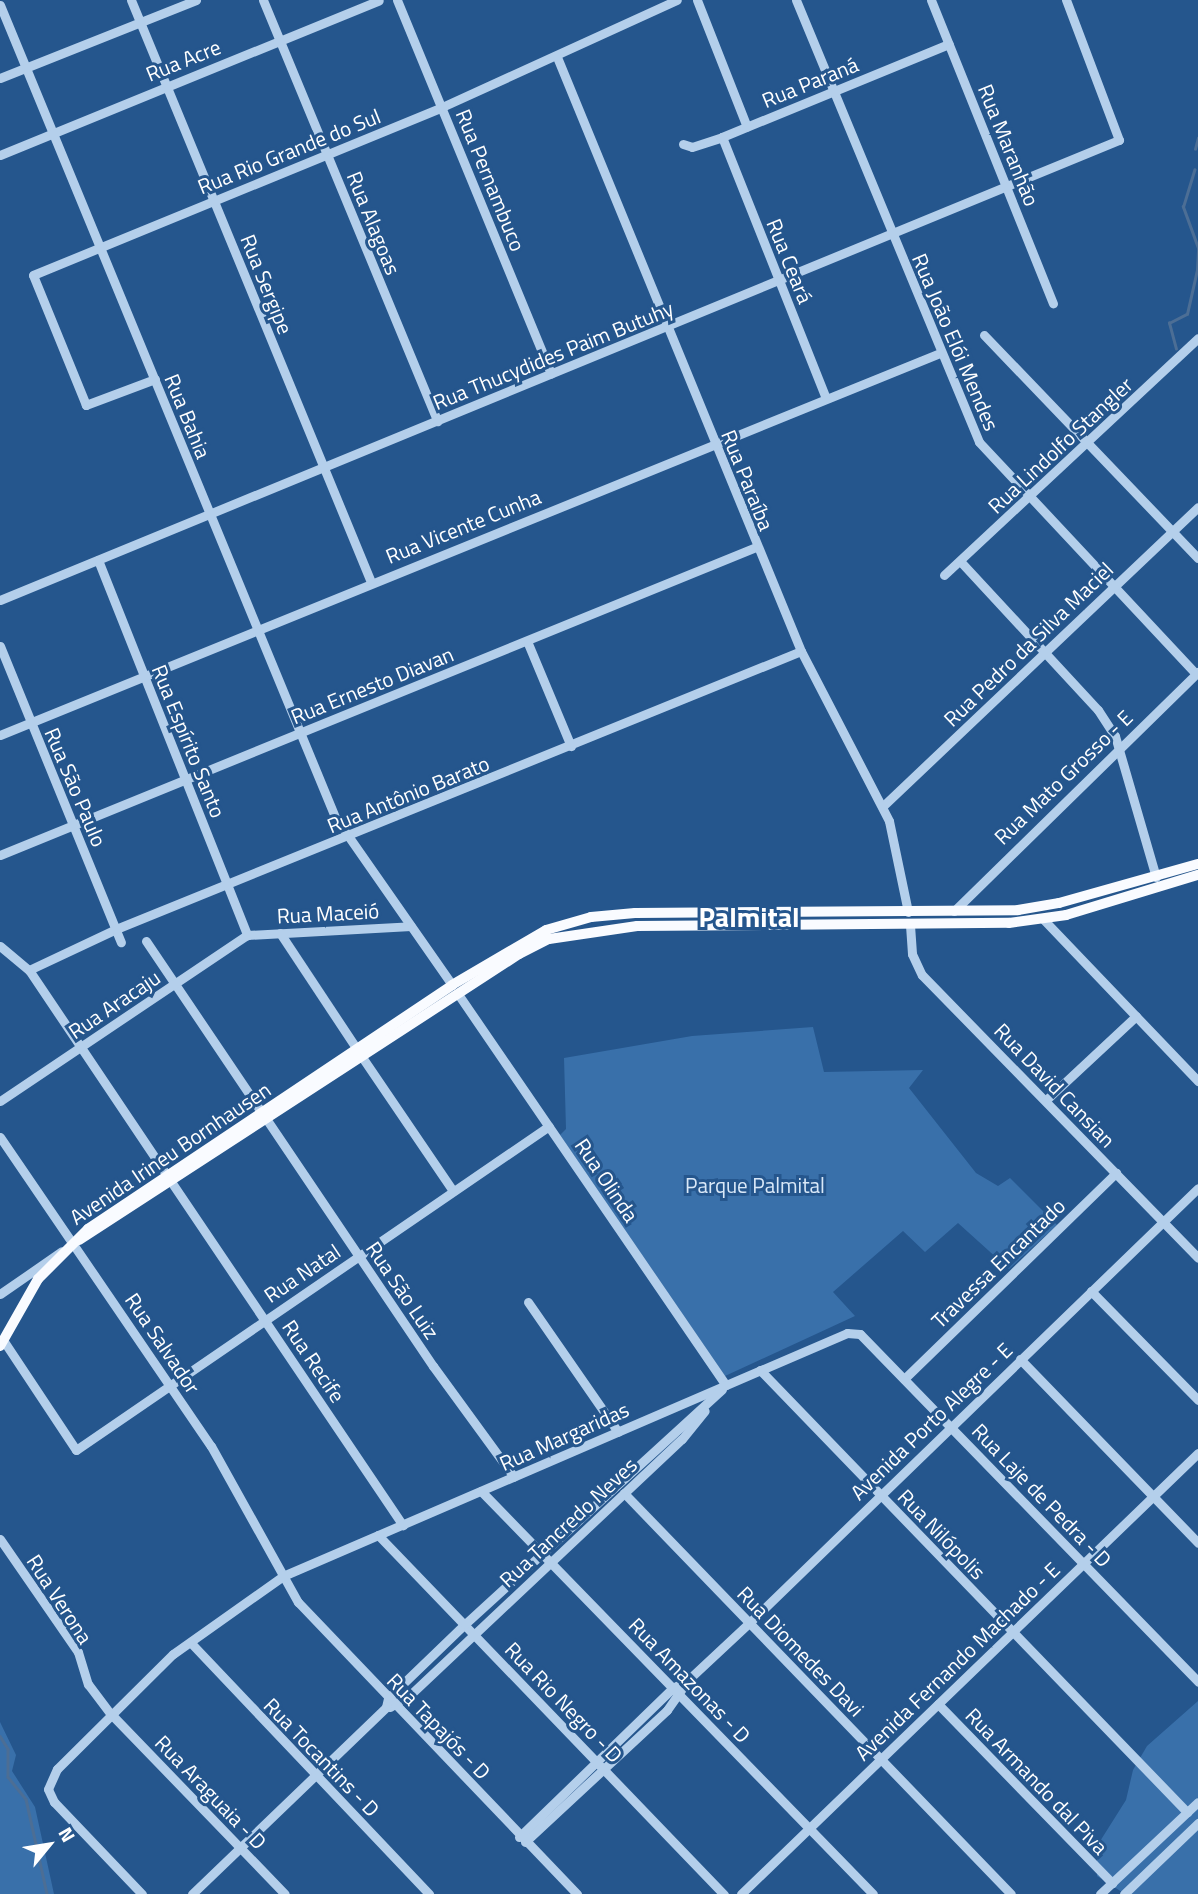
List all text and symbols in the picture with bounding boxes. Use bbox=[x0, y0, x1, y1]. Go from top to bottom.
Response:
street label: Rua Acre bbox=[142, 34, 224, 86]
street label: Rua Paraná bbox=[758, 51, 862, 113]
street label: Rua Maranhão bbox=[973, 80, 1045, 210]
street label: Rua Rio Grande do Sul bbox=[194, 103, 384, 199]
street label: Rua Pernambuco bbox=[451, 105, 531, 255]
street label: Rua Alagoas bbox=[342, 168, 406, 278]
street label: Rua Ceará bbox=[762, 215, 818, 307]
street label: Rua Sergipe bbox=[236, 230, 298, 338]
street label: Rua João Elói Mendes bbox=[907, 250, 1005, 434]
street label: Rua Thucydides Paim Butuhy bbox=[429, 295, 677, 415]
street label: Rua Bahia bbox=[160, 370, 216, 462]
street label: Rua Lindolfo Stangler bbox=[982, 372, 1138, 518]
street label: Rua Paraíba bbox=[716, 426, 780, 534]
street label: Rua Vicente Cunha bbox=[382, 483, 544, 569]
street label: Rua Pedro da Silva Maciel bbox=[938, 557, 1118, 731]
street label: Rua Ernesto Diavan bbox=[287, 641, 457, 729]
street label: Rua Espírito Santo bbox=[147, 661, 231, 821]
street label: Rua Mato Grosso - E bbox=[989, 705, 1137, 849]
street label: Rua São Paulo bbox=[40, 724, 112, 850]
street label: Rua Antônio Barato bbox=[323, 750, 493, 838]
street label: Rua Maceió bbox=[276, 898, 380, 928]
district label: Palmital bbox=[699, 900, 799, 934]
street label: Rua Aracaju bbox=[63, 964, 165, 1044]
street label: Rua David Cansian bbox=[989, 1018, 1121, 1152]
street label: Avenida Irineu Bornhausen bbox=[65, 1076, 275, 1230]
street label: Rua Olinda bbox=[570, 1133, 644, 1227]
park label: Parque Palmital bbox=[685, 1172, 825, 1198]
street label: Travessa Encantado bbox=[926, 1193, 1070, 1333]
street label: Rua São Luiz bbox=[361, 1237, 445, 1343]
street label: Rua Natal bbox=[259, 1238, 345, 1308]
street label: Rua Salvador bbox=[120, 1288, 206, 1398]
street label: Rua Recife bbox=[277, 1315, 351, 1407]
street label: Avenida Porto Alegre - E bbox=[845, 1337, 1017, 1505]
street label: Rua Margaridas bbox=[495, 1396, 633, 1476]
street label: Rua Laje de Pedra - D bbox=[967, 1418, 1117, 1572]
street label: Rua Tancredo Neves bbox=[494, 1452, 642, 1592]
street label: Rua Nilópolis bbox=[893, 1484, 991, 1584]
street label: Rua Verona bbox=[22, 1550, 98, 1648]
street label: Avenida Fernando Machado - E bbox=[849, 1557, 1065, 1765]
street label: Rua Diomedes Davi bbox=[732, 1581, 870, 1721]
street label: Rua Amazonas - D bbox=[624, 1612, 756, 1748]
street label: Rua Rio Negro - D bbox=[500, 1636, 628, 1768]
street label: Rua Tapajós - D bbox=[382, 1668, 496, 1784]
street label: Rua Tocantins - D bbox=[259, 1692, 385, 1822]
street label: Rua Armando dal Piva bbox=[961, 1703, 1113, 1859]
street label: Rua Araguaia - D bbox=[150, 1730, 272, 1854]
north arrow bbox=[14, 1810, 84, 1880]
text: N bbox=[52, 1821, 83, 1847]

